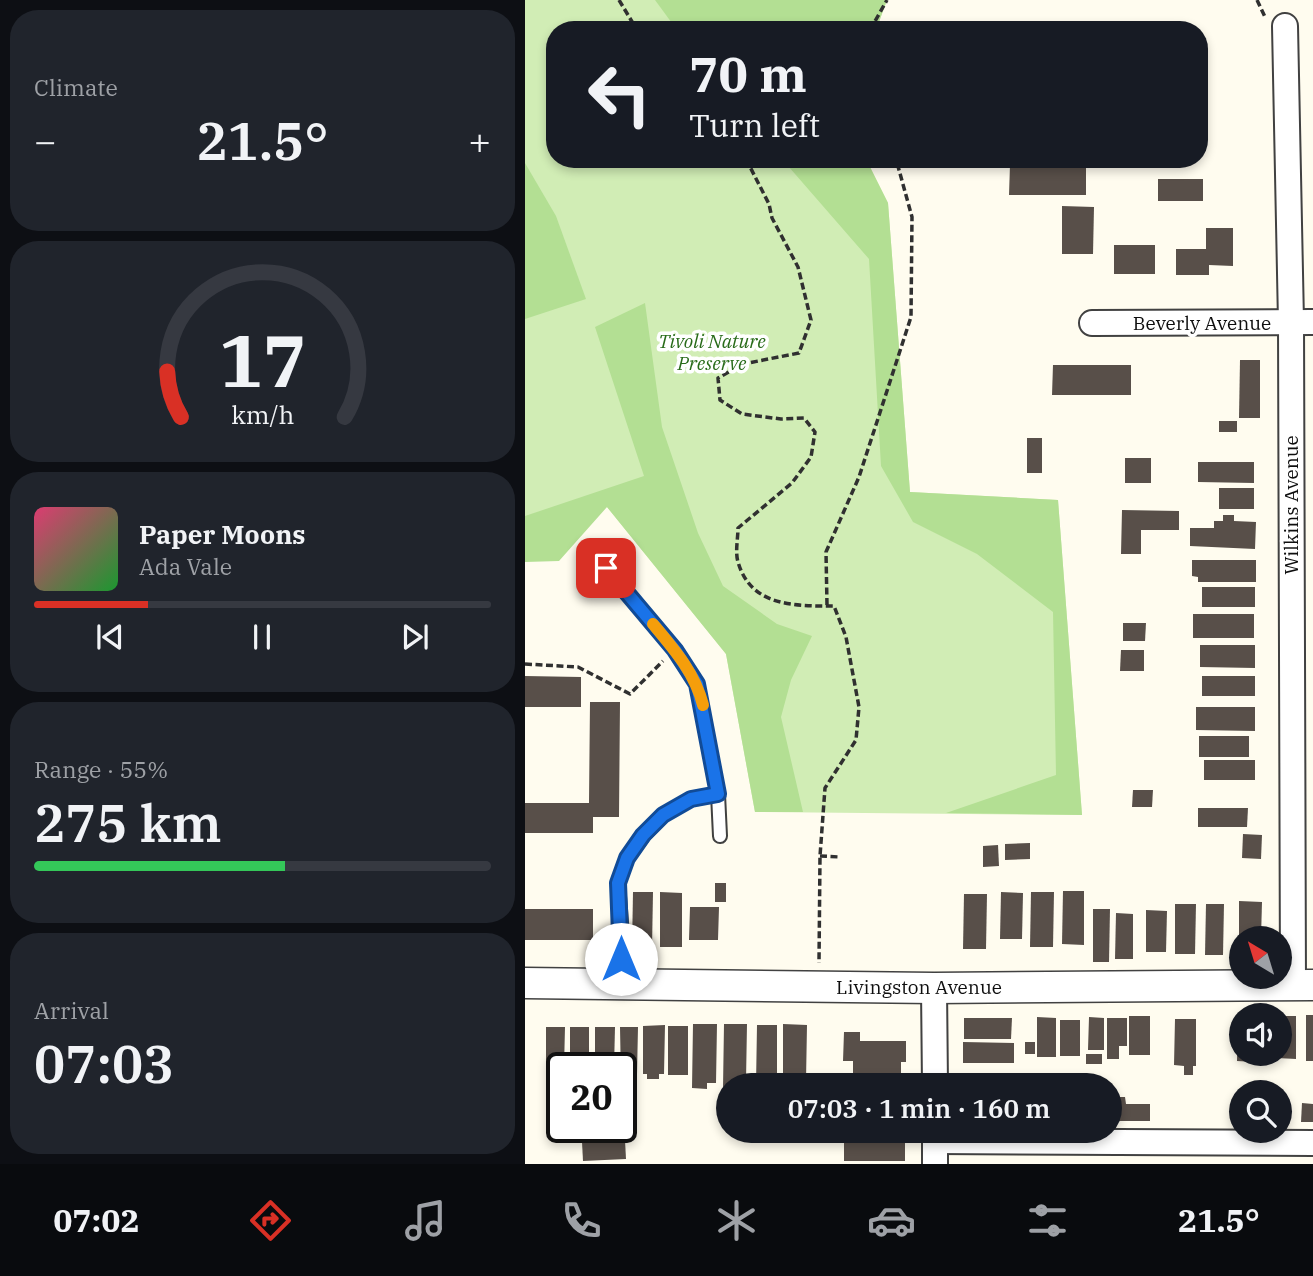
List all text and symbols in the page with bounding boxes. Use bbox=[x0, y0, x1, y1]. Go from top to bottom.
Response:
text: 70 m bbox=[689, 42, 807, 105]
icon: left bbox=[574, 49, 665, 140]
text: Climate bbox=[34, 72, 118, 102]
text: Turn left bbox=[689, 104, 820, 146]
text: 21.5° bbox=[196, 107, 329, 174]
text: − bbox=[34, 116, 57, 165]
text: + bbox=[468, 116, 491, 165]
street label: Beverly Avenue bbox=[1133, 311, 1271, 335]
text: 17 bbox=[219, 313, 306, 408]
park label: Tivoli Nature Preserve bbox=[658, 329, 766, 375]
text: km/h bbox=[231, 398, 294, 431]
street label: Wilkins Avenue bbox=[1279, 435, 1303, 575]
text: Paper Moons bbox=[139, 517, 306, 551]
pin bbox=[576, 538, 636, 598]
icon: arrive bbox=[587, 549, 625, 587]
text: Ada Vale bbox=[139, 551, 232, 581]
icon: previous bbox=[91, 618, 129, 656]
icon: pause bbox=[243, 618, 281, 656]
icon: next bbox=[396, 618, 434, 656]
text: Range · 55% bbox=[34, 754, 168, 784]
text: 275 km bbox=[34, 789, 222, 856]
position arrow bbox=[584, 922, 658, 996]
north arrow bbox=[1229, 926, 1291, 989]
map controls bbox=[1229, 926, 1292, 1143]
street label: Livingston Avenue bbox=[836, 975, 1002, 999]
text: Arrival bbox=[34, 995, 109, 1025]
button: sound bbox=[1229, 1003, 1292, 1066]
text: 07:03 bbox=[34, 1030, 174, 1097]
speed limit sign: 20 bbox=[546, 1052, 637, 1143]
button: search bbox=[1229, 1080, 1292, 1143]
text: 07:03 · 1 min · 160 m bbox=[788, 1091, 1050, 1125]
icon: directions bbox=[246, 1196, 295, 1245]
icon: music bbox=[401, 1196, 450, 1245]
icon: phone bbox=[557, 1196, 606, 1245]
icon: climate bbox=[712, 1196, 761, 1245]
icon: car bbox=[867, 1196, 916, 1245]
icon: filters bbox=[1023, 1196, 1072, 1245]
text: 07:02 bbox=[53, 1199, 140, 1241]
text: 21.5° bbox=[1178, 1199, 1260, 1241]

